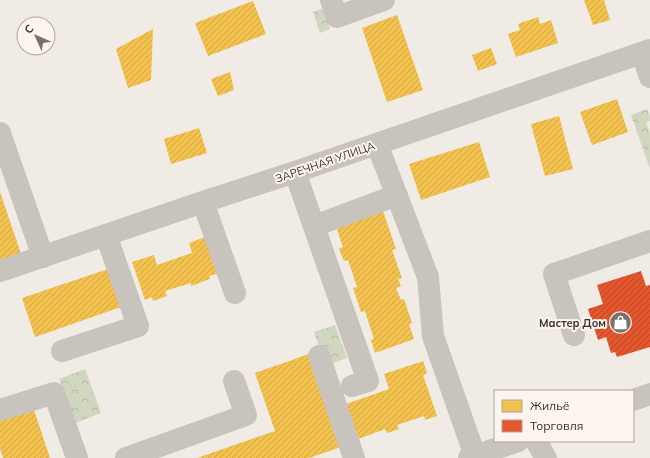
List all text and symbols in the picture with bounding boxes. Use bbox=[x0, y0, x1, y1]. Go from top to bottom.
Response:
north arrow bbox=[16, 16, 56, 56]
text: С bbox=[21, 21, 37, 37]
street label: ЗАРЕЧНАЯ УЛИЦА bbox=[273, 138, 377, 186]
shop icon: Мастер Дом bbox=[608, 310, 634, 336]
place label: Мастер Дом bbox=[539, 316, 606, 330]
legend bbox=[494, 390, 634, 442]
text: Жильё bbox=[530, 398, 570, 413]
text: Торговля bbox=[530, 418, 583, 433]

